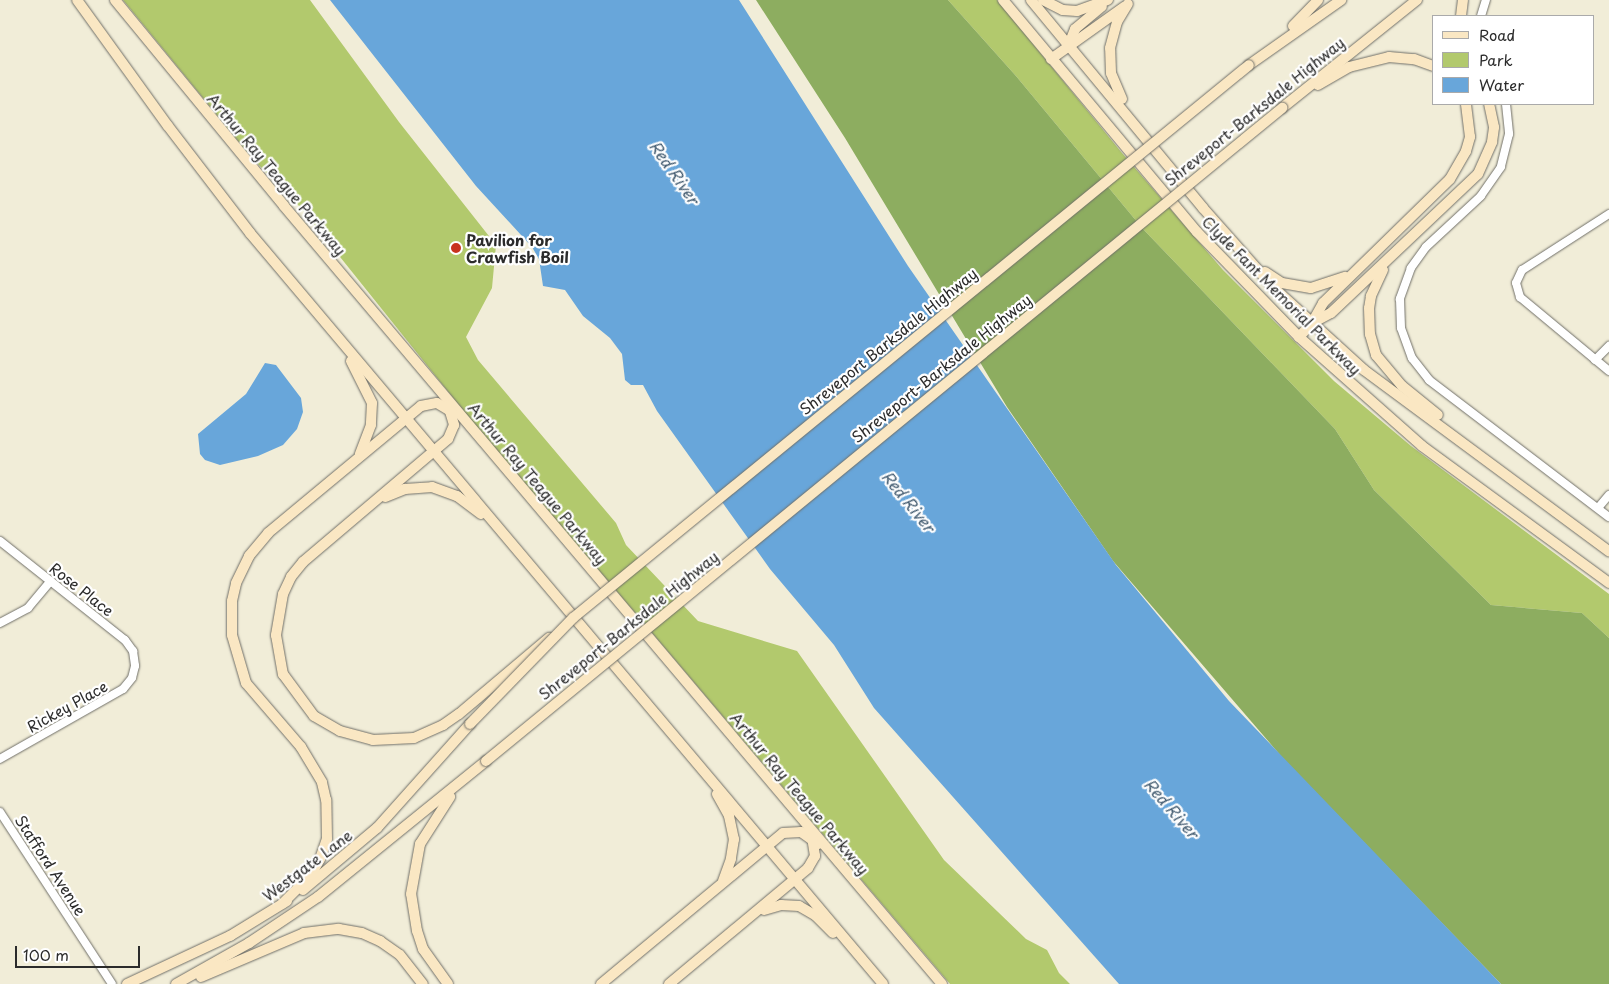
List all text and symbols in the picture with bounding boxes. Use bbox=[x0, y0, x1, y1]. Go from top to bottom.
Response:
legend bbox=[1432, 15, 1594, 105]
text: Road bbox=[1479, 23, 1515, 46]
street label: Shreveport-Barksdale Highway bbox=[1160, 33, 1348, 189]
text: Park bbox=[1479, 48, 1513, 71]
text: Water bbox=[1479, 73, 1524, 96]
street label: Arthur Ray Teague Parkway bbox=[203, 88, 351, 260]
water label: Red River bbox=[646, 136, 704, 208]
street label: Clyde Fant Memorial Parkway bbox=[1198, 211, 1366, 379]
place label: Pavilion for Crawfish Boil bbox=[466, 230, 569, 265]
marker: Pavilion for Crawfish Boil bbox=[450, 242, 462, 254]
street label: Shreveport Barksdale Highway bbox=[795, 263, 981, 419]
street label: Shreveport-Barksdale Highway bbox=[847, 290, 1035, 446]
street label: Arthur Ray Teague Parkway bbox=[464, 397, 612, 569]
water label: Red River bbox=[878, 466, 940, 536]
street label: Shreveport-Barksdale Highway bbox=[534, 547, 722, 703]
street label: Rose Place bbox=[47, 559, 117, 619]
street label: Rickey Place bbox=[23, 676, 111, 736]
street label: Arthur Ray Teague Parkway bbox=[726, 707, 874, 879]
water label: Red River bbox=[1141, 774, 1203, 842]
street label: Stafford Avenue bbox=[12, 811, 90, 919]
street label: Westgate Lane bbox=[259, 826, 355, 904]
scale bar bbox=[18, 936, 142, 968]
text: 100 m bbox=[23, 943, 69, 966]

